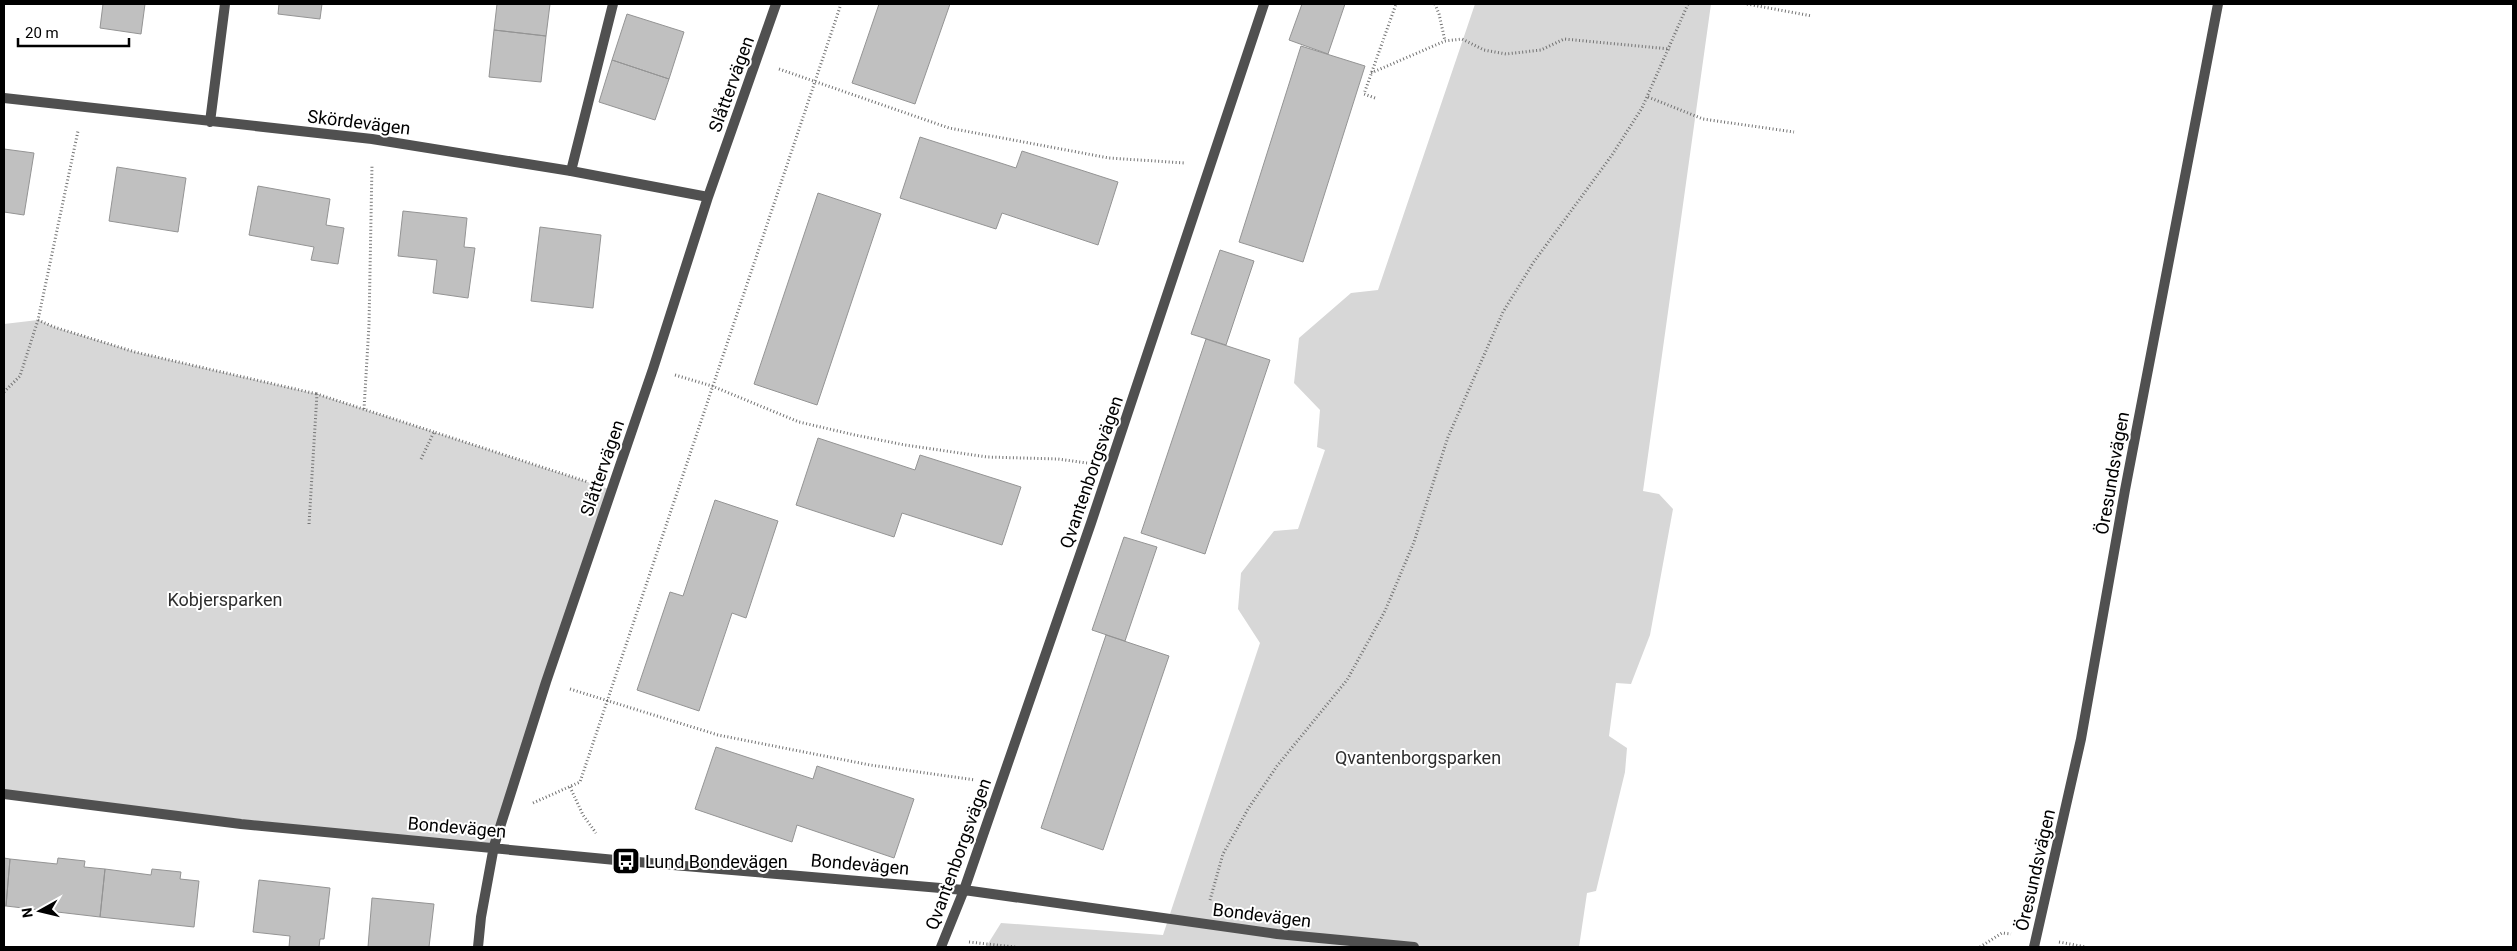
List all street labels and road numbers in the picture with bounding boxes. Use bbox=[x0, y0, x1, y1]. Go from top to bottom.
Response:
street label: Slåttervägen bbox=[704, 33, 758, 135]
street label: Skördevägen bbox=[306, 105, 412, 139]
street label: Qvantenborgsvägen bbox=[1055, 393, 1127, 551]
street label: Öresundsvägen bbox=[2091, 410, 2133, 536]
street label: Slåttervägen bbox=[576, 417, 628, 519]
street label: Qvantenborgsvägen bbox=[921, 775, 995, 933]
street label: Öresundsvägen bbox=[2011, 807, 2059, 933]
street label: Bondevägen bbox=[407, 812, 507, 842]
street label: Bondevägen bbox=[810, 849, 910, 879]
street label: Bondevägen bbox=[1212, 899, 1312, 931]

